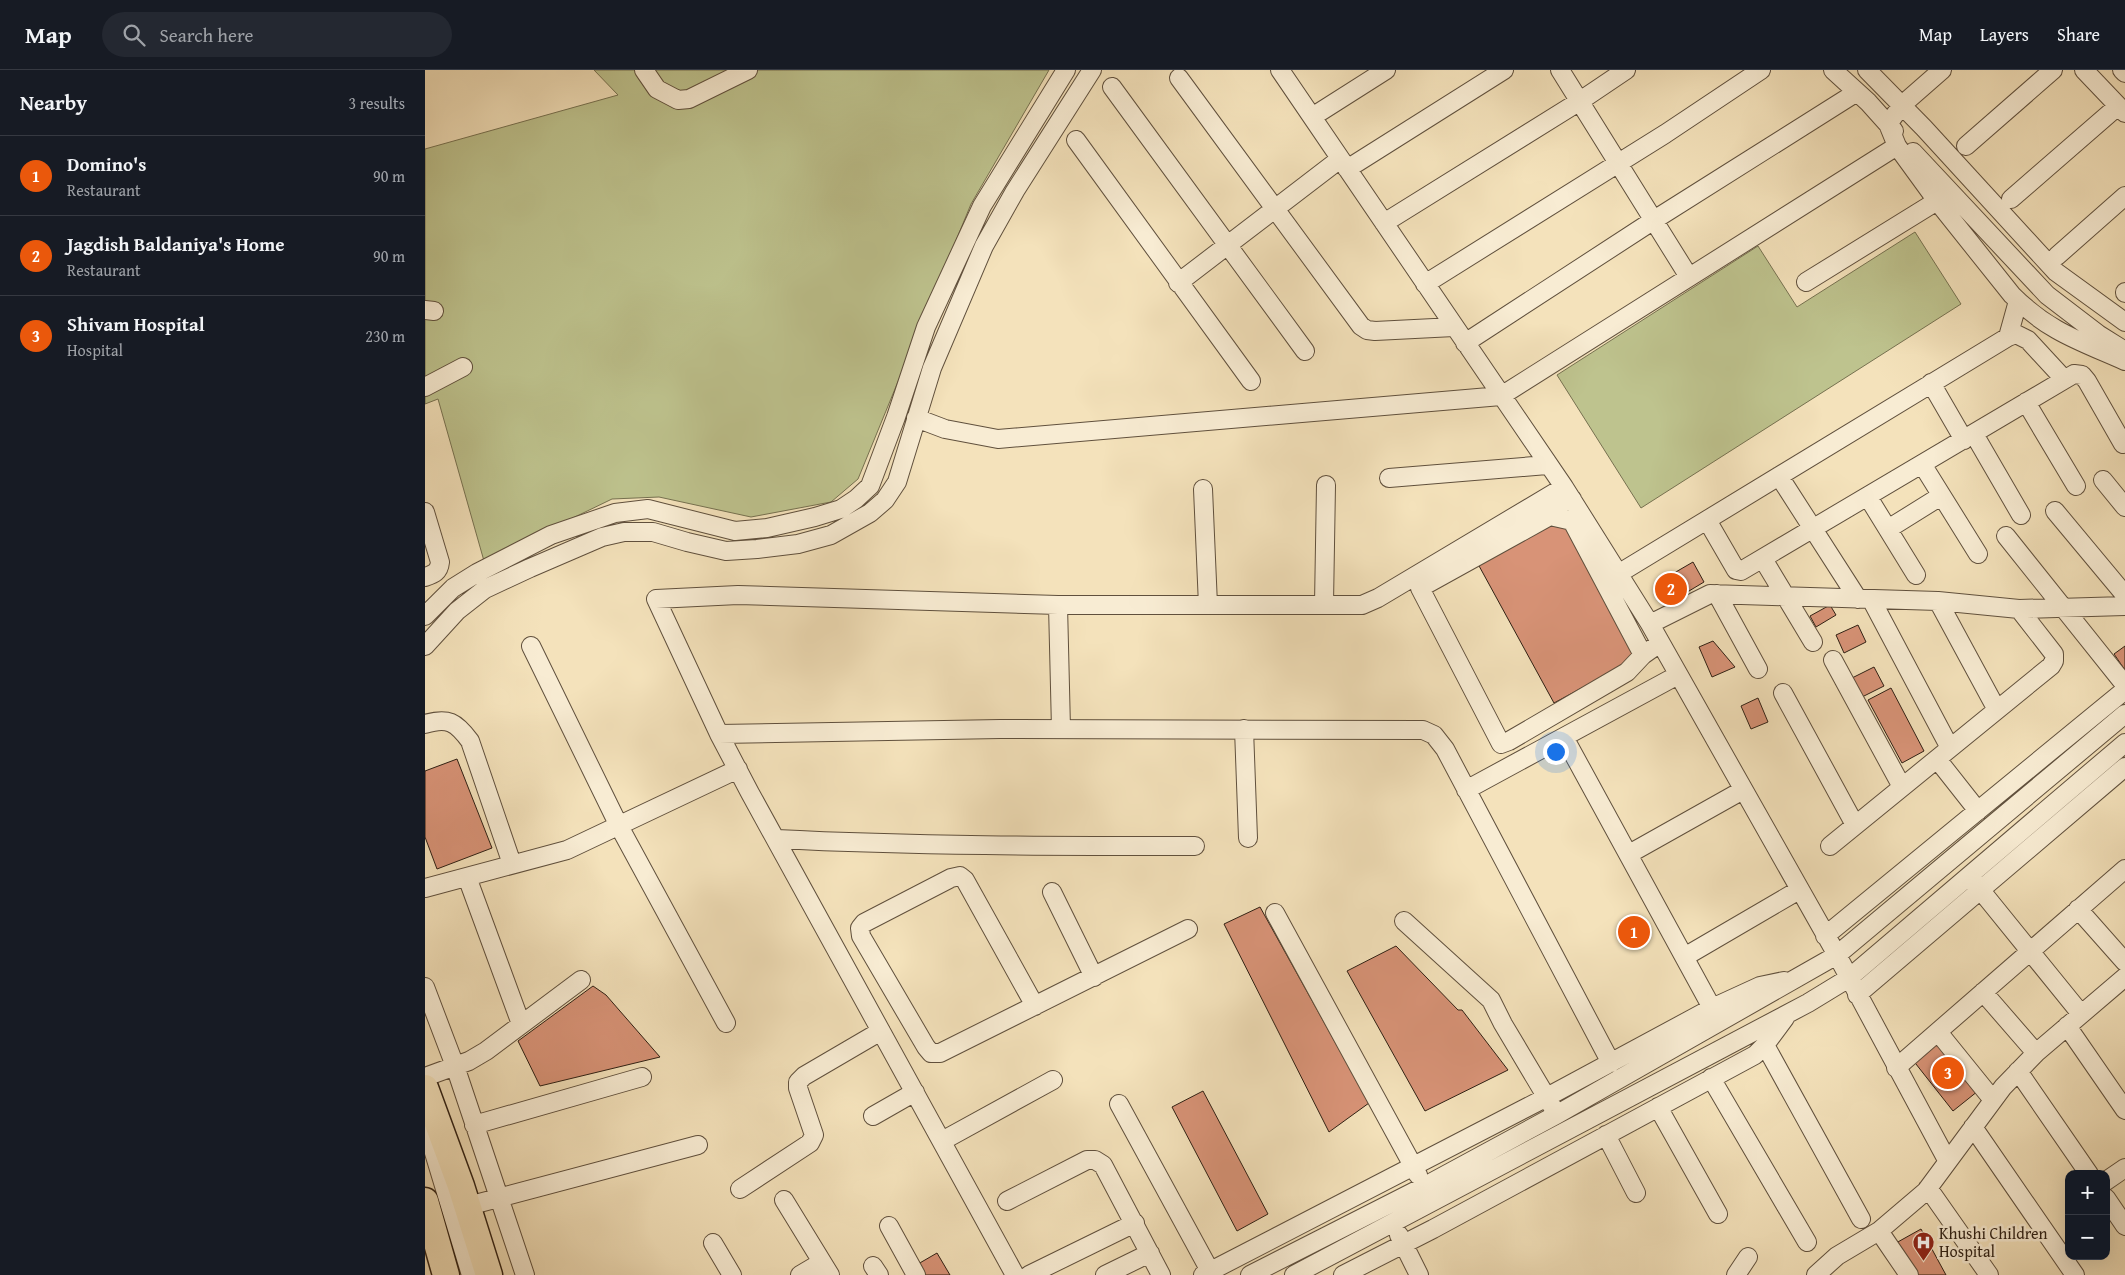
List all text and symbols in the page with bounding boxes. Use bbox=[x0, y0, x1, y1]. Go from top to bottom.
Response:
search box bbox=[102, 12, 452, 57]
text: Map bbox=[25, 17, 72, 52]
icon: search bbox=[120, 21, 148, 49]
text: Search here bbox=[160, 21, 253, 49]
text: Map bbox=[1919, 21, 1952, 48]
text: Layers bbox=[1980, 21, 2029, 48]
text: Share bbox=[2057, 21, 2100, 48]
text: Nearby bbox=[20, 87, 87, 118]
text: 3 results bbox=[348, 91, 405, 115]
text: Domino's bbox=[67, 150, 146, 178]
text: 1 bbox=[32, 164, 40, 188]
text: 90 m bbox=[373, 164, 405, 188]
text: Restaurant bbox=[67, 178, 141, 202]
text: Jagdish Baldaniya's Home bbox=[67, 230, 285, 258]
text: 2 bbox=[32, 244, 40, 268]
text: 90 m bbox=[373, 244, 405, 268]
text: Restaurant bbox=[67, 258, 141, 282]
text: Shivam Hospital bbox=[67, 310, 205, 338]
text: 3 bbox=[32, 324, 40, 348]
text: 230 m bbox=[365, 324, 405, 348]
text: Hospital bbox=[67, 338, 123, 362]
pin: 2 bbox=[1655, 570, 1687, 608]
your location bbox=[1543, 739, 1569, 765]
pin: 1 bbox=[1618, 913, 1650, 951]
pin: 3 bbox=[1932, 1054, 1964, 1092]
map controls bbox=[2065, 1170, 2110, 1260]
button: + bbox=[2065, 1170, 2110, 1215]
button: − bbox=[2065, 1215, 2110, 1260]
place label: Khushi Children Hospital bbox=[1939, 1221, 2048, 1263]
hospital icon: Khushi Children Hospital bbox=[1911, 1230, 1935, 1261]

